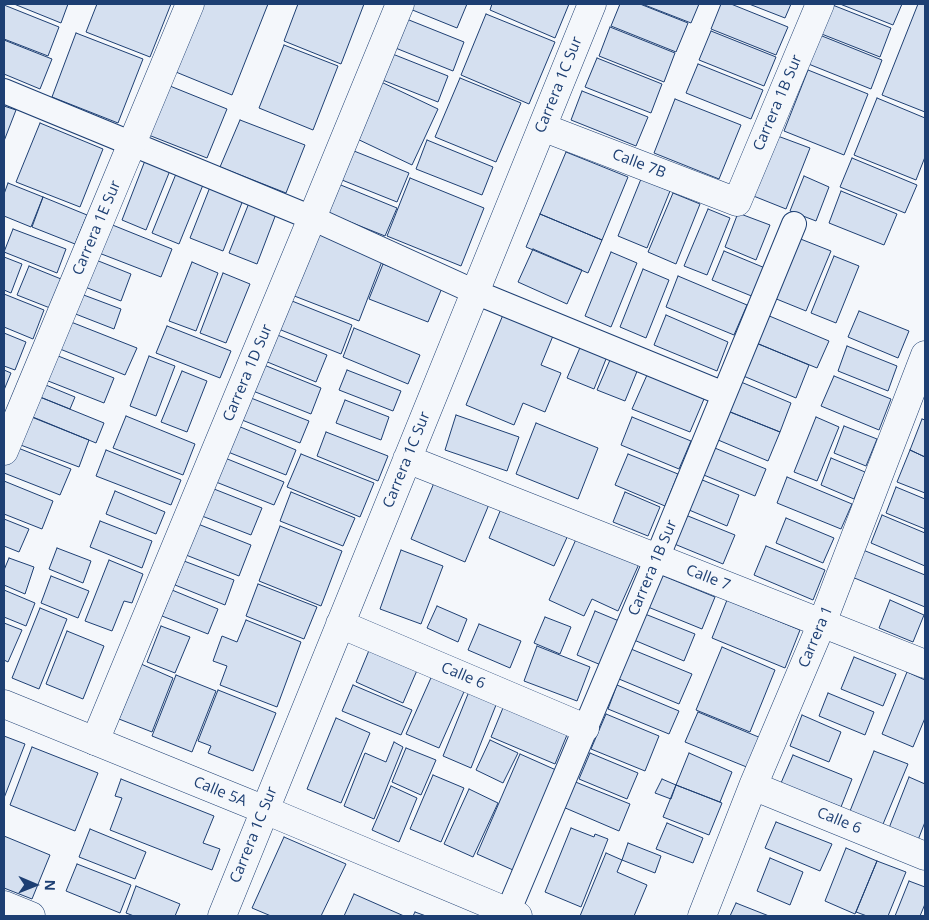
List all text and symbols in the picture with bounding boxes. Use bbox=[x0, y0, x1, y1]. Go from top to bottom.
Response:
street label: Carrera 1C Sur bbox=[531, 34, 587, 136]
street label: Carrera 1B Sur bbox=[750, 52, 806, 154]
street label: Calle 7B bbox=[610, 146, 668, 182]
street label: Carrera 1E Sur bbox=[69, 178, 125, 278]
street label: Carrera 1D Sur bbox=[219, 322, 277, 424]
street label: Carrera 1C Sur bbox=[379, 409, 435, 511]
street label: Carrera 1B Sur bbox=[625, 517, 681, 619]
street label: Calle 7 bbox=[683, 561, 733, 595]
street label: Carrera 1 bbox=[795, 603, 837, 671]
street label: Calle 6 bbox=[438, 659, 488, 693]
street label: Calle 5A bbox=[191, 773, 249, 811]
street label: Carrera 1C Sur bbox=[226, 784, 282, 886]
street label: Calle 6 bbox=[814, 804, 864, 838]
north arrow bbox=[10, 860, 60, 910]
text: N bbox=[41, 879, 60, 891]

